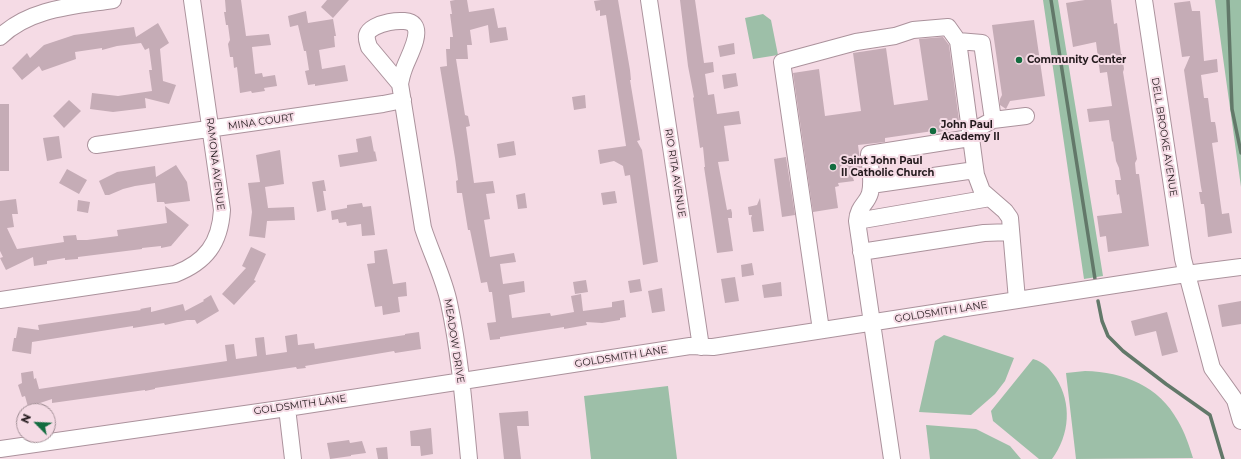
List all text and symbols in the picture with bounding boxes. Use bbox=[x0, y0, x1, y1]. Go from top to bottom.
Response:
place label: Community Center bbox=[1027, 54, 1126, 66]
marker: Community Center bbox=[1014, 55, 1024, 65]
street label: DELL BROOKE AVENUE bbox=[1149, 77, 1179, 197]
street label: MINA COURT bbox=[227, 111, 295, 133]
street label: RAMONA AVENUE bbox=[203, 117, 227, 211]
place label: John Paul Academy II bbox=[941, 119, 1000, 142]
marker: John Paul Academy II bbox=[928, 126, 938, 136]
street label: RIO RITA AVENUE bbox=[662, 128, 688, 218]
place label: Saint John Paul II Catholic Church bbox=[841, 155, 934, 178]
marker: Saint John Paul II Catholic Church bbox=[828, 162, 838, 172]
street label: MEADOW DRIVE bbox=[441, 298, 467, 384]
street label: GOLDSMITH LANE bbox=[894, 299, 988, 325]
street label: GOLDSMITH LANE bbox=[574, 344, 668, 370]
street label: GOLDSMITH LANE bbox=[253, 393, 347, 417]
north arrow bbox=[16, 403, 56, 443]
text: N bbox=[18, 412, 34, 425]

